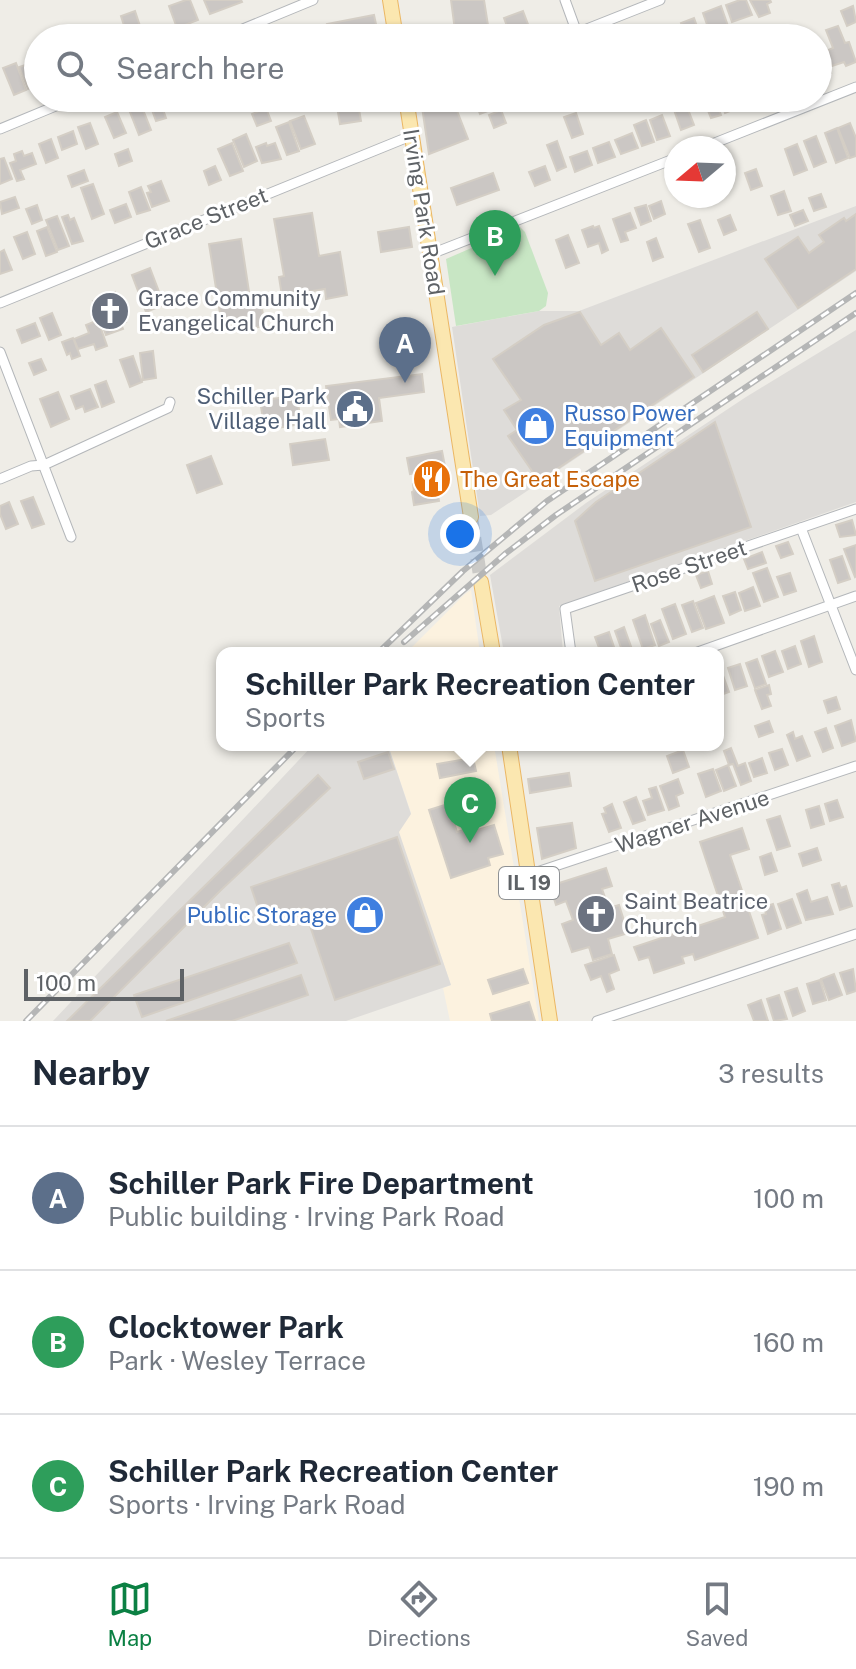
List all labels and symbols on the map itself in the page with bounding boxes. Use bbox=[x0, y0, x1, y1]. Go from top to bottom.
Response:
street label: Irving Park Road bbox=[398, 127, 450, 297]
north arrow bbox=[664, 136, 736, 208]
street label: Grace Street bbox=[141, 182, 271, 254]
pin: B bbox=[469, 210, 521, 276]
place label: Grace Community Evangelical Church bbox=[138, 285, 334, 336]
church icon: Grace Community Evangelical Church bbox=[89, 290, 131, 332]
pin: A bbox=[379, 317, 431, 383]
place label: Schiller Park Village Hall bbox=[196, 383, 327, 434]
public building icon: Schiller Park Village Hall bbox=[334, 388, 376, 430]
place label: Russo Power Equipment bbox=[564, 400, 695, 451]
shop icon: Russo Power Equipment bbox=[515, 405, 557, 447]
restaurant icon: The Great Escape bbox=[411, 458, 453, 500]
place label: The Great Escape bbox=[460, 466, 640, 492]
your location bbox=[440, 514, 480, 554]
street label: Rose Street bbox=[628, 534, 750, 598]
pin: C bbox=[444, 777, 496, 843]
street label: Wagner Avenue bbox=[612, 784, 772, 858]
road number: IL 19 bbox=[499, 867, 559, 899]
place label: Saint Beatrice Church bbox=[624, 888, 768, 939]
church icon: Saint Beatrice Church bbox=[575, 893, 617, 935]
shop icon: Public Storage bbox=[344, 894, 386, 936]
place label: Public Storage bbox=[187, 902, 337, 928]
scale bar bbox=[24, 965, 184, 1001]

